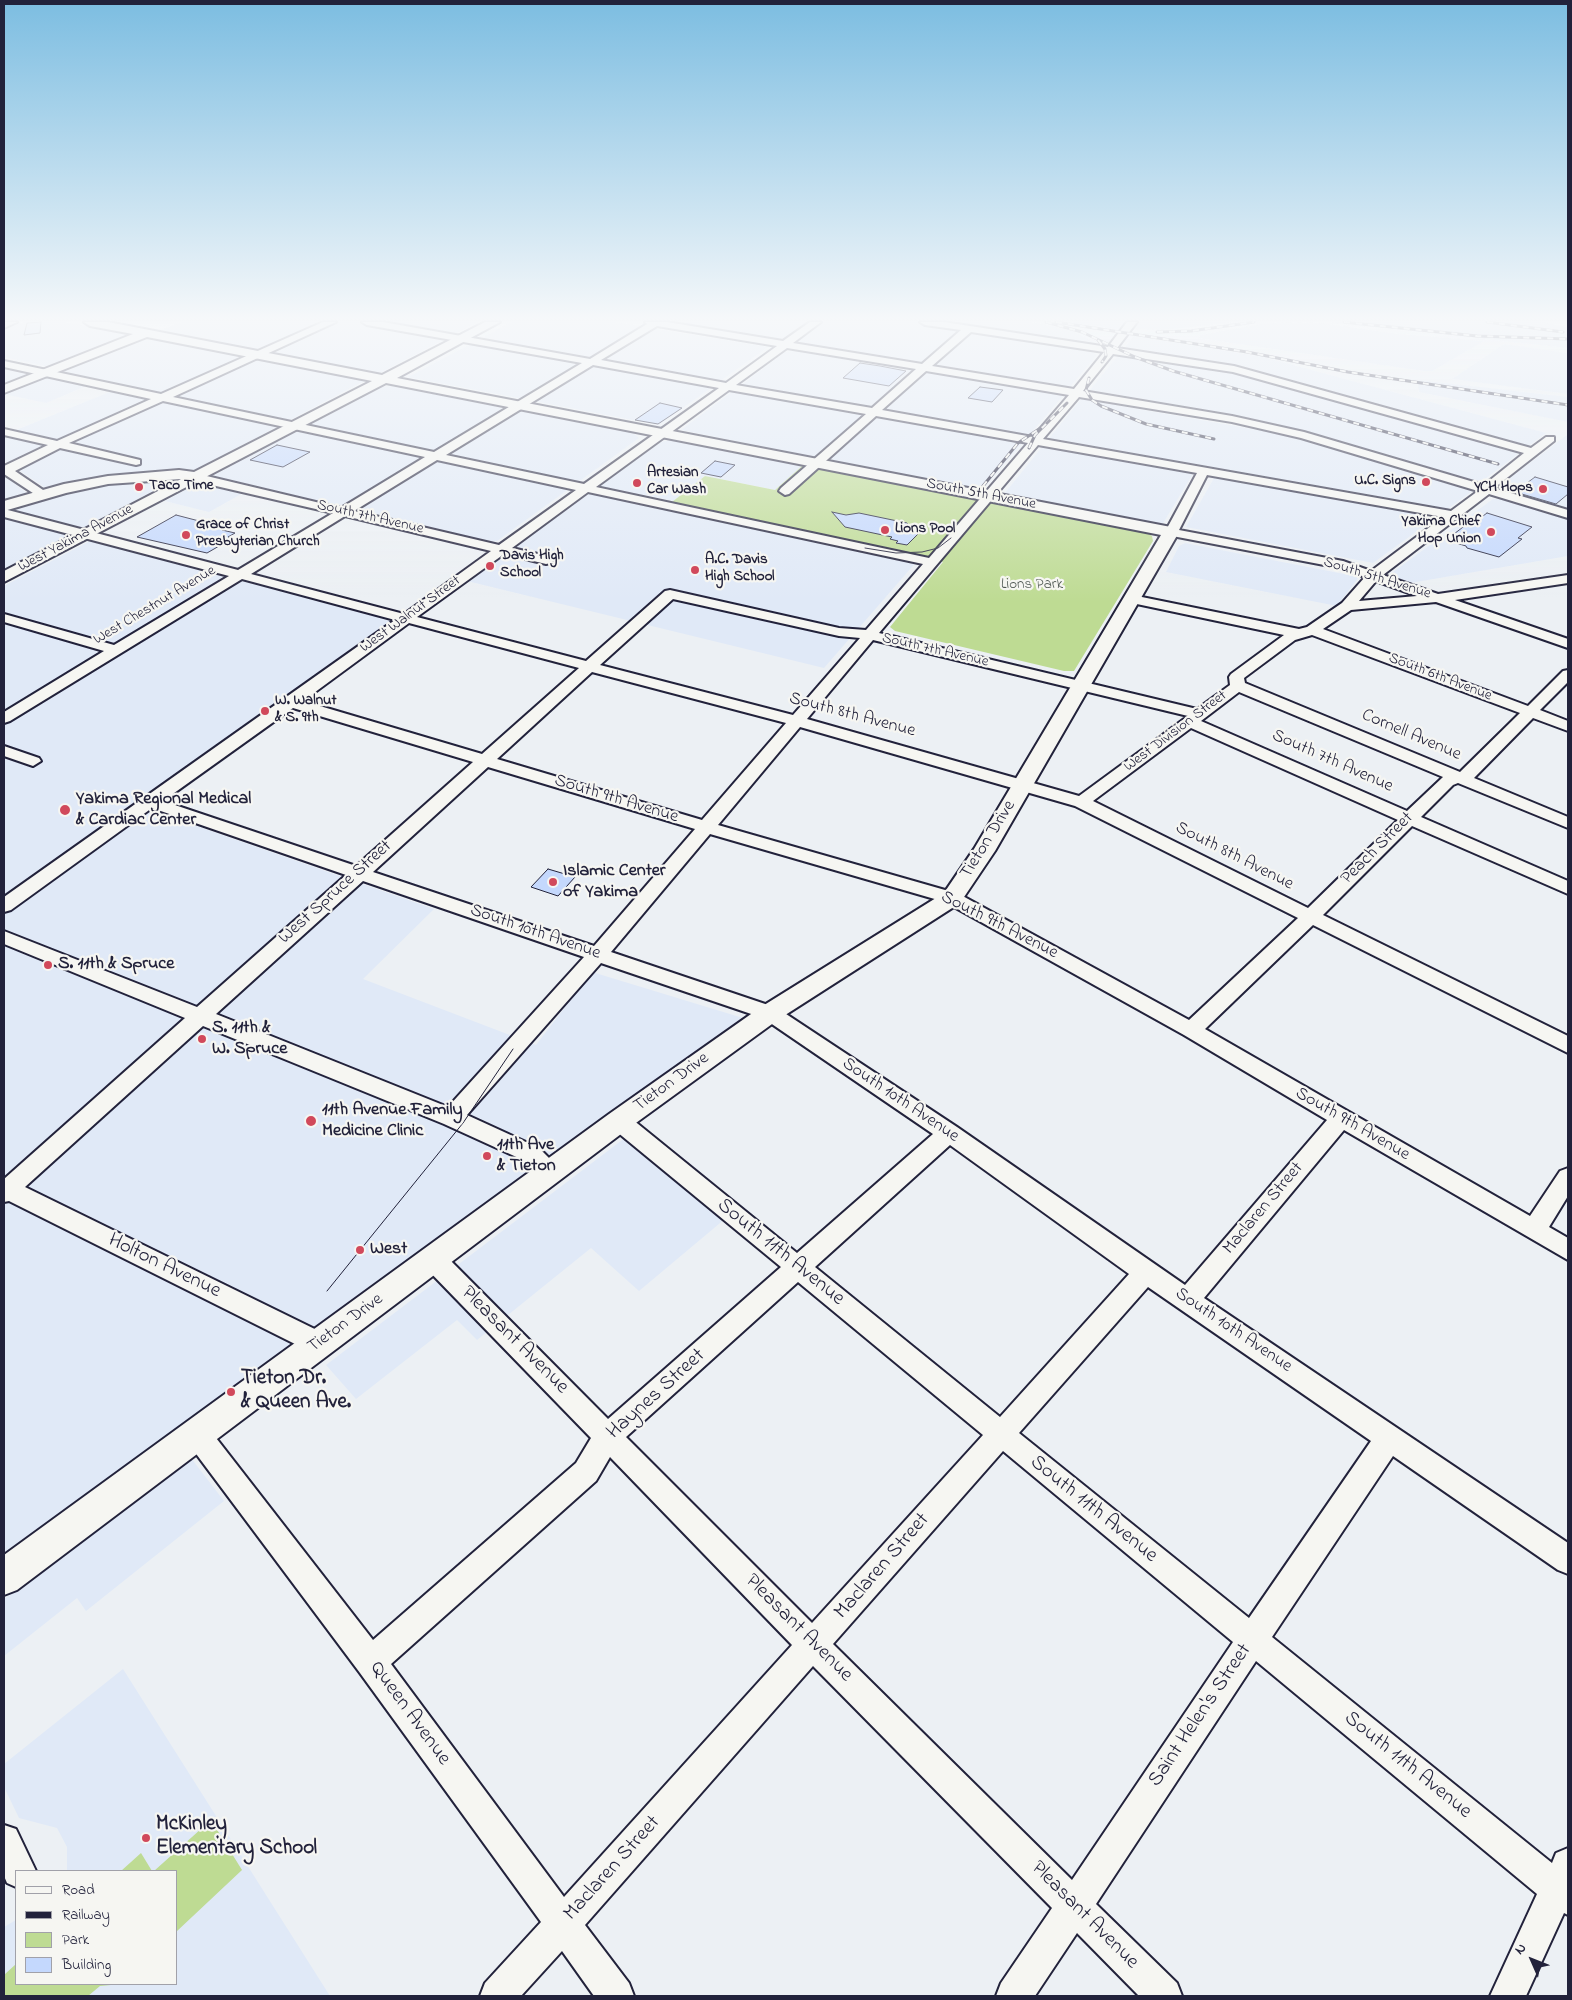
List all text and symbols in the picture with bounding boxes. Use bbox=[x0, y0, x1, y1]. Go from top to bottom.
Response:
place label: Artesian Car Wash bbox=[647, 465, 706, 500]
place label: U.C. Signs bbox=[1354, 473, 1416, 491]
street label: South 5th Avenue bbox=[925, 476, 1037, 514]
marker: U.C. Signs bbox=[1420, 476, 1432, 488]
marker: Artesian Car Wash bbox=[631, 477, 643, 489]
place label: Taco Time bbox=[149, 478, 214, 496]
place label: YCH Hops bbox=[1474, 480, 1533, 498]
marker: Taco Time bbox=[133, 481, 145, 493]
marker: YCH Hops bbox=[1537, 483, 1549, 495]
street label: South 7th Avenue bbox=[315, 497, 425, 539]
street label: West Yakima Avenue bbox=[16, 501, 136, 577]
place label: Yakima Chief Hop Union bbox=[1402, 514, 1481, 549]
place label: Grace of Christ Presbyterian Church bbox=[196, 517, 320, 552]
place label: Lions Pool bbox=[895, 521, 955, 539]
marker: Lions Pool bbox=[879, 524, 891, 536]
marker: Yakima Chief Hop Union bbox=[1485, 526, 1497, 538]
marker: Grace of Christ Presbyterian Church bbox=[180, 529, 192, 541]
place label: Davis High School bbox=[500, 548, 564, 583]
place label: A.C. Davis High School bbox=[705, 552, 775, 587]
street label: South 5th Avenue bbox=[1321, 554, 1433, 604]
marker: Davis High School bbox=[484, 560, 496, 572]
street label: West Chestnut Avenue bbox=[91, 562, 219, 650]
marker: A.C. Davis High School bbox=[689, 564, 701, 576]
street label: West Walnut Street bbox=[357, 573, 465, 657]
park label: Lions Park bbox=[1001, 577, 1063, 595]
street label: South 7th Avenue bbox=[880, 630, 990, 672]
street label: South 6th Avenue bbox=[1386, 650, 1494, 706]
street label: West Division Street bbox=[1121, 687, 1231, 777]
street label: South 8th Avenue bbox=[786, 689, 918, 743]
place label: W. Walnut & S. 9th bbox=[275, 693, 337, 728]
marker: W. Walnut & S. 9th bbox=[259, 705, 271, 717]
street label: Cornell Avenue bbox=[1358, 705, 1464, 767]
street label: South 7th Avenue bbox=[1268, 726, 1396, 798]
street label: South 9th Avenue bbox=[551, 771, 681, 829]
place label: Yakima Regional Medical & Cardiac Center bbox=[76, 789, 251, 832]
street label: Tieton Drive bbox=[957, 797, 1021, 883]
marker: Yakima Regional Medical & Cardiac Center bbox=[58, 803, 72, 817]
street label: Peach Street bbox=[1337, 808, 1419, 890]
street label: South 8th Avenue bbox=[1171, 818, 1297, 896]
street label: West Spruce Street bbox=[275, 837, 397, 949]
place label: Islamic Center of Yakima bbox=[563, 861, 665, 904]
marker: Islamic Center of Yakima bbox=[547, 876, 559, 888]
street label: South 9th Avenue bbox=[937, 887, 1061, 965]
street label: South 10th Avenue bbox=[467, 901, 603, 965]
place label: S. 11th & Spruce bbox=[58, 954, 174, 976]
marker: S. 11th & Spruce bbox=[42, 959, 54, 971]
place label: S. 11th & W. Spruce bbox=[212, 1018, 287, 1060]
marker: S. 11th & W. Spruce bbox=[196, 1033, 208, 1045]
street label: Tieton Drive bbox=[630, 1048, 714, 1118]
street label: South 10th Avenue bbox=[837, 1054, 963, 1148]
street label: South 9th Avenue bbox=[1291, 1083, 1413, 1167]
place label: 11th Avenue Family Medicine Clinic bbox=[322, 1100, 462, 1142]
marker: 11th Avenue Family Medicine Clinic bbox=[304, 1114, 318, 1128]
place label: 11th Ave & Tieton bbox=[497, 1135, 556, 1178]
marker: 11th Ave & Tieton bbox=[481, 1150, 493, 1162]
street label: Maclaren Street bbox=[1219, 1158, 1309, 1260]
street label: South 11th Avenue bbox=[711, 1194, 849, 1312]
street label: Holton Avenue bbox=[103, 1229, 225, 1305]
place label: West bbox=[370, 1239, 407, 1261]
marker: West bbox=[354, 1244, 366, 1256]
street label: Pleasant Avenue bbox=[455, 1282, 573, 1400]
street label: South 10th Avenue bbox=[1170, 1284, 1296, 1378]
street label: Tieton Drive bbox=[304, 1289, 388, 1359]
street label: Haynes Street bbox=[603, 1344, 711, 1446]
place label: Tieton Dr. & Queen Ave. bbox=[241, 1367, 351, 1417]
marker: Tieton Dr. & Queen Ave. bbox=[225, 1386, 237, 1398]
street label: South 11th Avenue bbox=[1024, 1451, 1162, 1569]
street label: Maclaren Street bbox=[830, 1509, 936, 1625]
street label: Pleasant Avenue bbox=[739, 1570, 857, 1688]
street label: Saint Helen's Street bbox=[1144, 1640, 1258, 1792]
street label: Queen Avenue bbox=[363, 1657, 455, 1771]
street label: South 11th Avenue bbox=[1338, 1707, 1476, 1825]
street label: Maclaren Street bbox=[559, 1811, 667, 1927]
place label: McKinley Elementary School bbox=[156, 1813, 317, 1863]
marker: McKinley Elementary School bbox=[140, 1832, 152, 1844]
street label: Pleasant Avenue bbox=[1025, 1857, 1143, 1975]
legend bbox=[15, 1870, 178, 1985]
text: Road bbox=[62, 1879, 95, 1901]
text: Railway bbox=[62, 1904, 110, 1926]
text: Park bbox=[62, 1929, 89, 1951]
north arrow bbox=[1507, 1935, 1557, 1985]
text: N bbox=[1510, 1939, 1532, 1960]
text: Building bbox=[62, 1954, 111, 1976]

